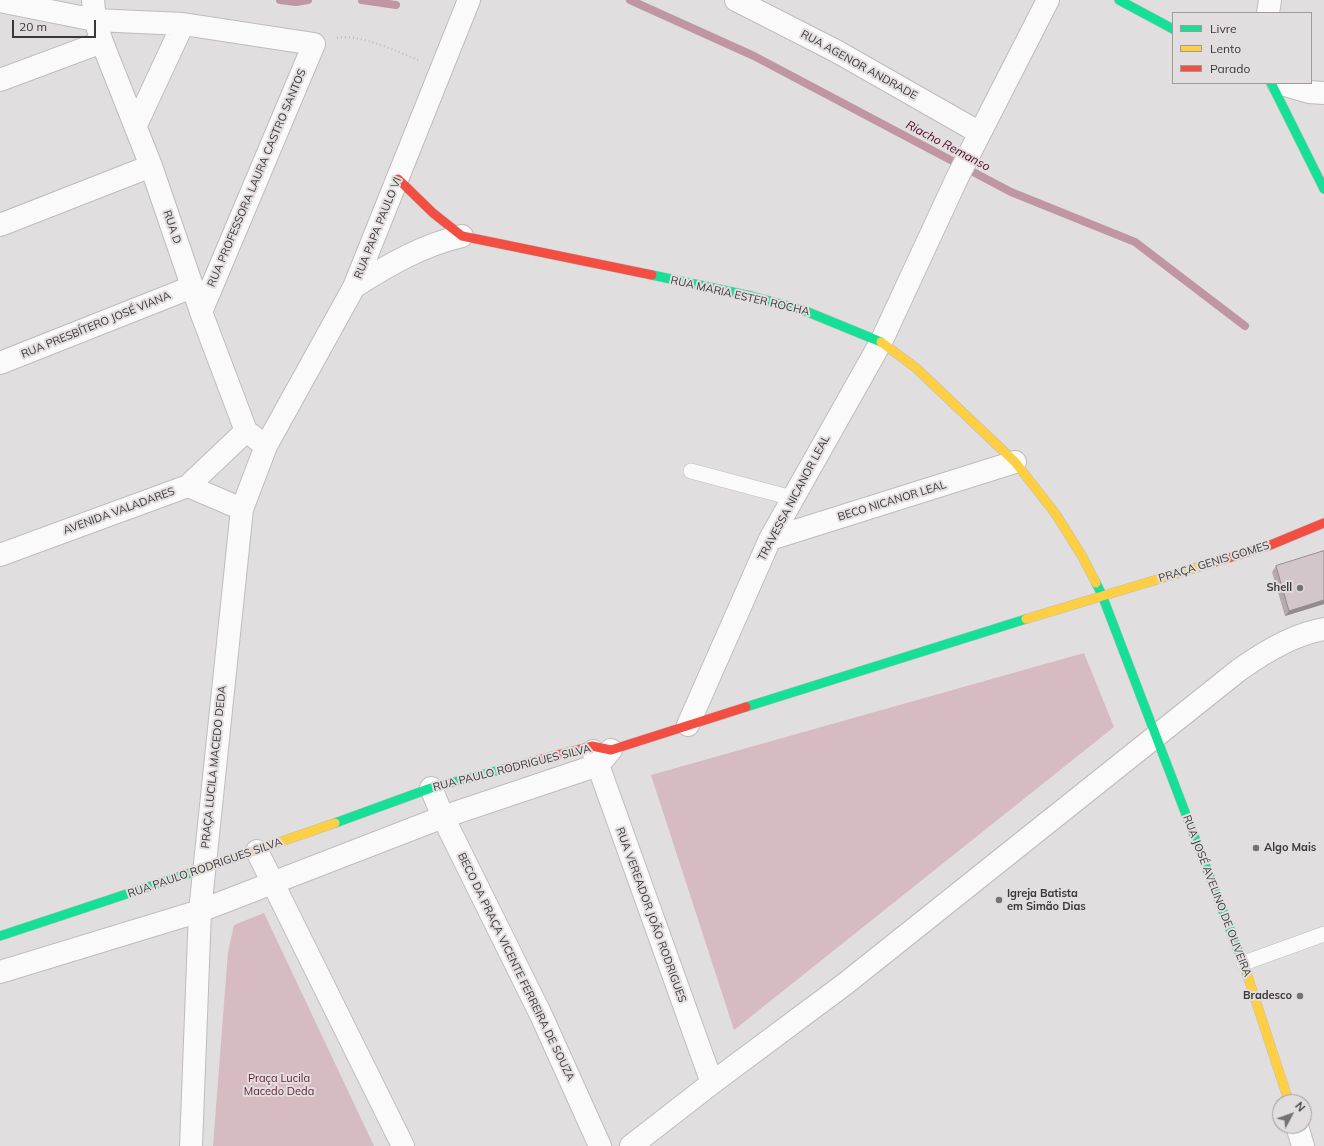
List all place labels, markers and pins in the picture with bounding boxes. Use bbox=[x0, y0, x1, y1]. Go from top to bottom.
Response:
place label: Shell bbox=[1267, 581, 1292, 595]
marker: Shell bbox=[1295, 583, 1305, 593]
place label: Algo Mais bbox=[1264, 841, 1316, 855]
marker: Algo Mais bbox=[1251, 843, 1261, 853]
place label: Igreja Batista em Simão Dias bbox=[1007, 887, 1086, 913]
marker: Igreja Batista em Simão Dias bbox=[994, 895, 1004, 905]
place label: Bradesco bbox=[1243, 989, 1292, 1003]
marker: Bradesco bbox=[1295, 991, 1305, 1001]

